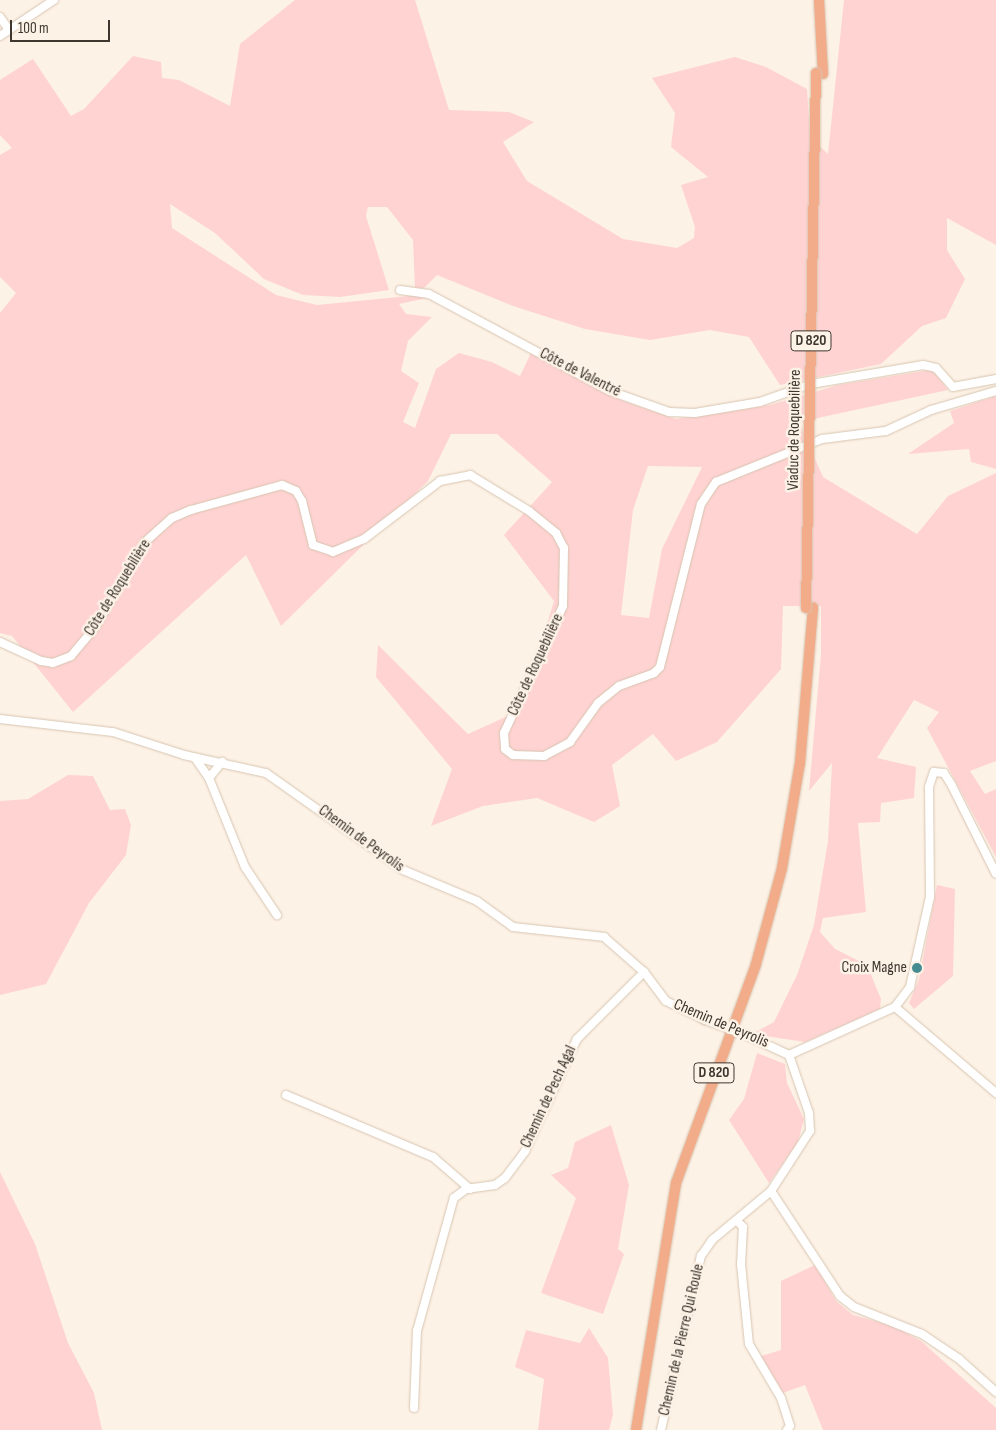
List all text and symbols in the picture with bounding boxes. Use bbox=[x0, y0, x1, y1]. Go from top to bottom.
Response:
scale bar bbox=[12, 10, 112, 42]
text: 100 m bbox=[18, 19, 49, 38]
road number: D 820 bbox=[790, 328, 832, 354]
street label: Côte de Valentré bbox=[536, 344, 624, 402]
street label: Viaduc de Roquebilière bbox=[784, 369, 806, 491]
street label: Côte de Roquebilière bbox=[81, 536, 155, 640]
street label: Côte de Roquebilière bbox=[504, 611, 568, 719]
street label: Chemin de Peyrolis bbox=[314, 801, 408, 877]
place label: Croix Magne bbox=[841, 958, 907, 978]
marker: Croix Magne bbox=[911, 962, 923, 974]
street label: Chemin de Peyrolis bbox=[670, 995, 772, 1053]
street label: Chemin de Pech Agal bbox=[517, 1043, 581, 1151]
road number: D 820 bbox=[693, 1060, 735, 1086]
street label: Chemin de la Pierre Qui Roule bbox=[655, 1262, 709, 1418]

